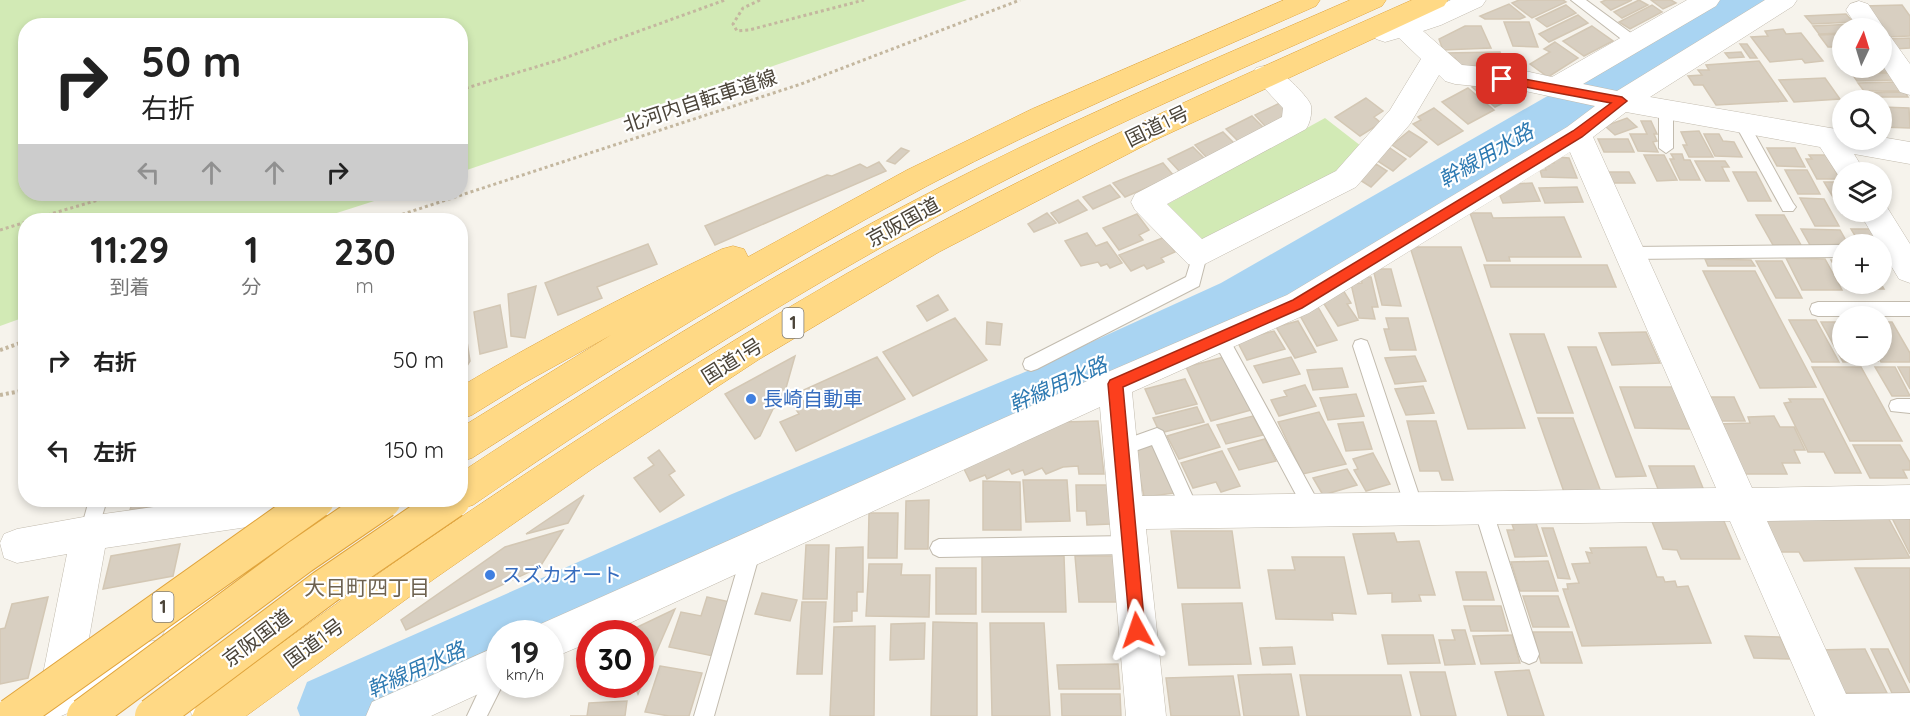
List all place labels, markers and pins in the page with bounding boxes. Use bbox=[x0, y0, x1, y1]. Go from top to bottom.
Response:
pin bbox=[1476, 53, 1527, 104]
place label: 長崎自動車 bbox=[763, 386, 863, 411]
marker: 長崎自動車 bbox=[744, 392, 758, 406]
place label: スズカオート bbox=[502, 562, 622, 587]
marker: スズカオート bbox=[483, 568, 497, 582]

